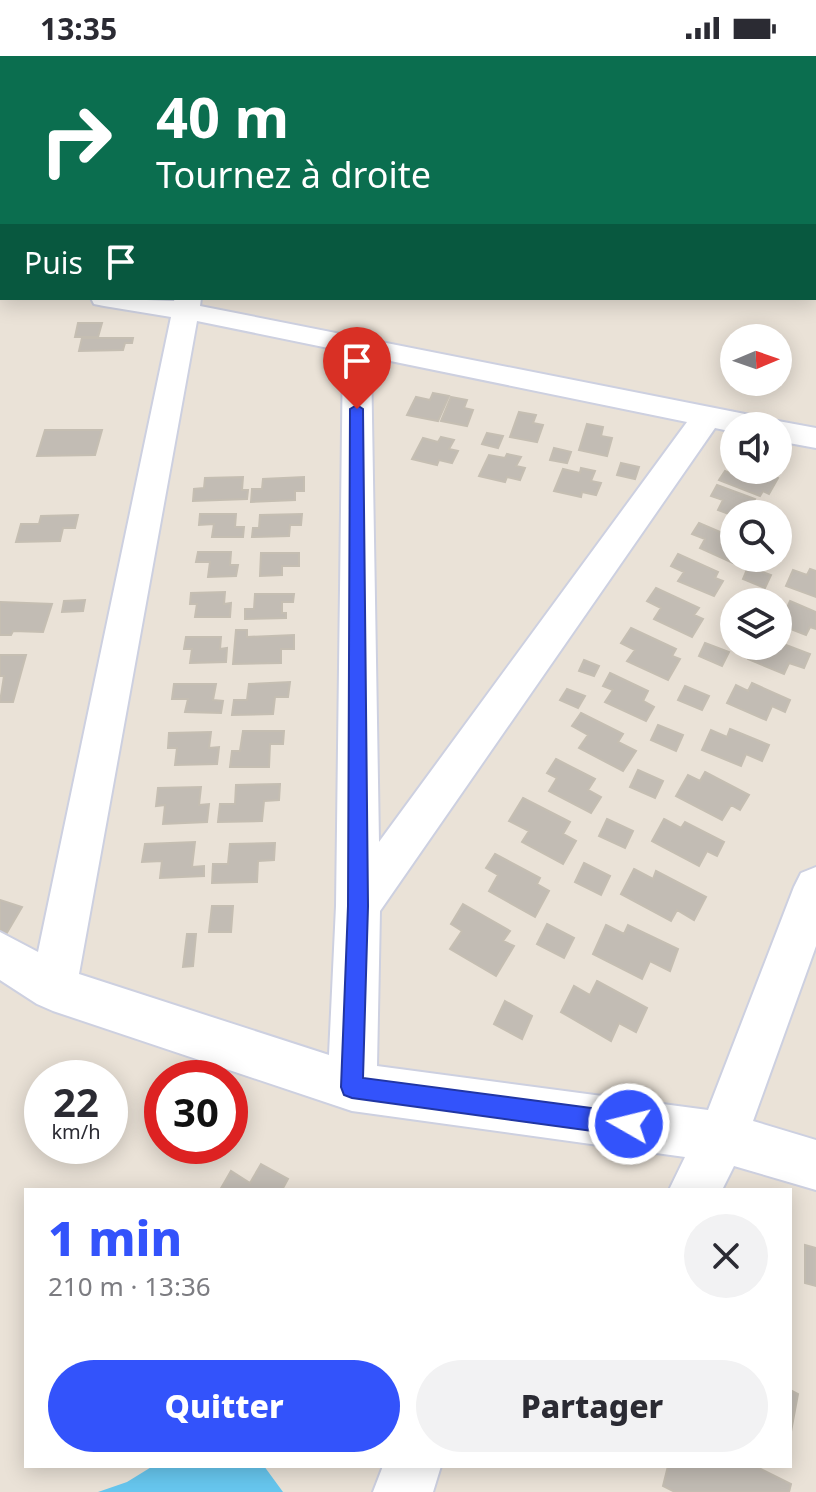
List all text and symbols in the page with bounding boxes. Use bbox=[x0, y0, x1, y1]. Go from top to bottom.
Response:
text: 13:35 bbox=[40, 8, 117, 49]
text: 40 m bbox=[156, 78, 289, 154]
icon: right bbox=[24, 88, 128, 192]
text: Tournez à droite bbox=[156, 150, 431, 199]
icon: arrive bbox=[99, 240, 143, 284]
text: Puis bbox=[24, 242, 83, 283]
north arrow bbox=[720, 324, 792, 396]
map controls bbox=[720, 324, 792, 660]
pin bbox=[323, 327, 391, 409]
icon: arrive bbox=[335, 339, 379, 383]
button: sound bbox=[720, 412, 792, 484]
button: search bbox=[720, 500, 792, 572]
button: layers bbox=[720, 588, 792, 660]
speed limit sign: 30 bbox=[144, 1060, 248, 1164]
text: 22 bbox=[53, 1074, 99, 1129]
position arrow bbox=[587, 1082, 671, 1166]
text: km/h bbox=[51, 1118, 101, 1145]
text: 1 min bbox=[48, 1205, 182, 1270]
button: close bbox=[684, 1214, 768, 1298]
text: 210 m · 13:36 bbox=[48, 1268, 211, 1304]
button: Quitter bbox=[48, 1360, 400, 1452]
button: Partager bbox=[416, 1360, 768, 1452]

